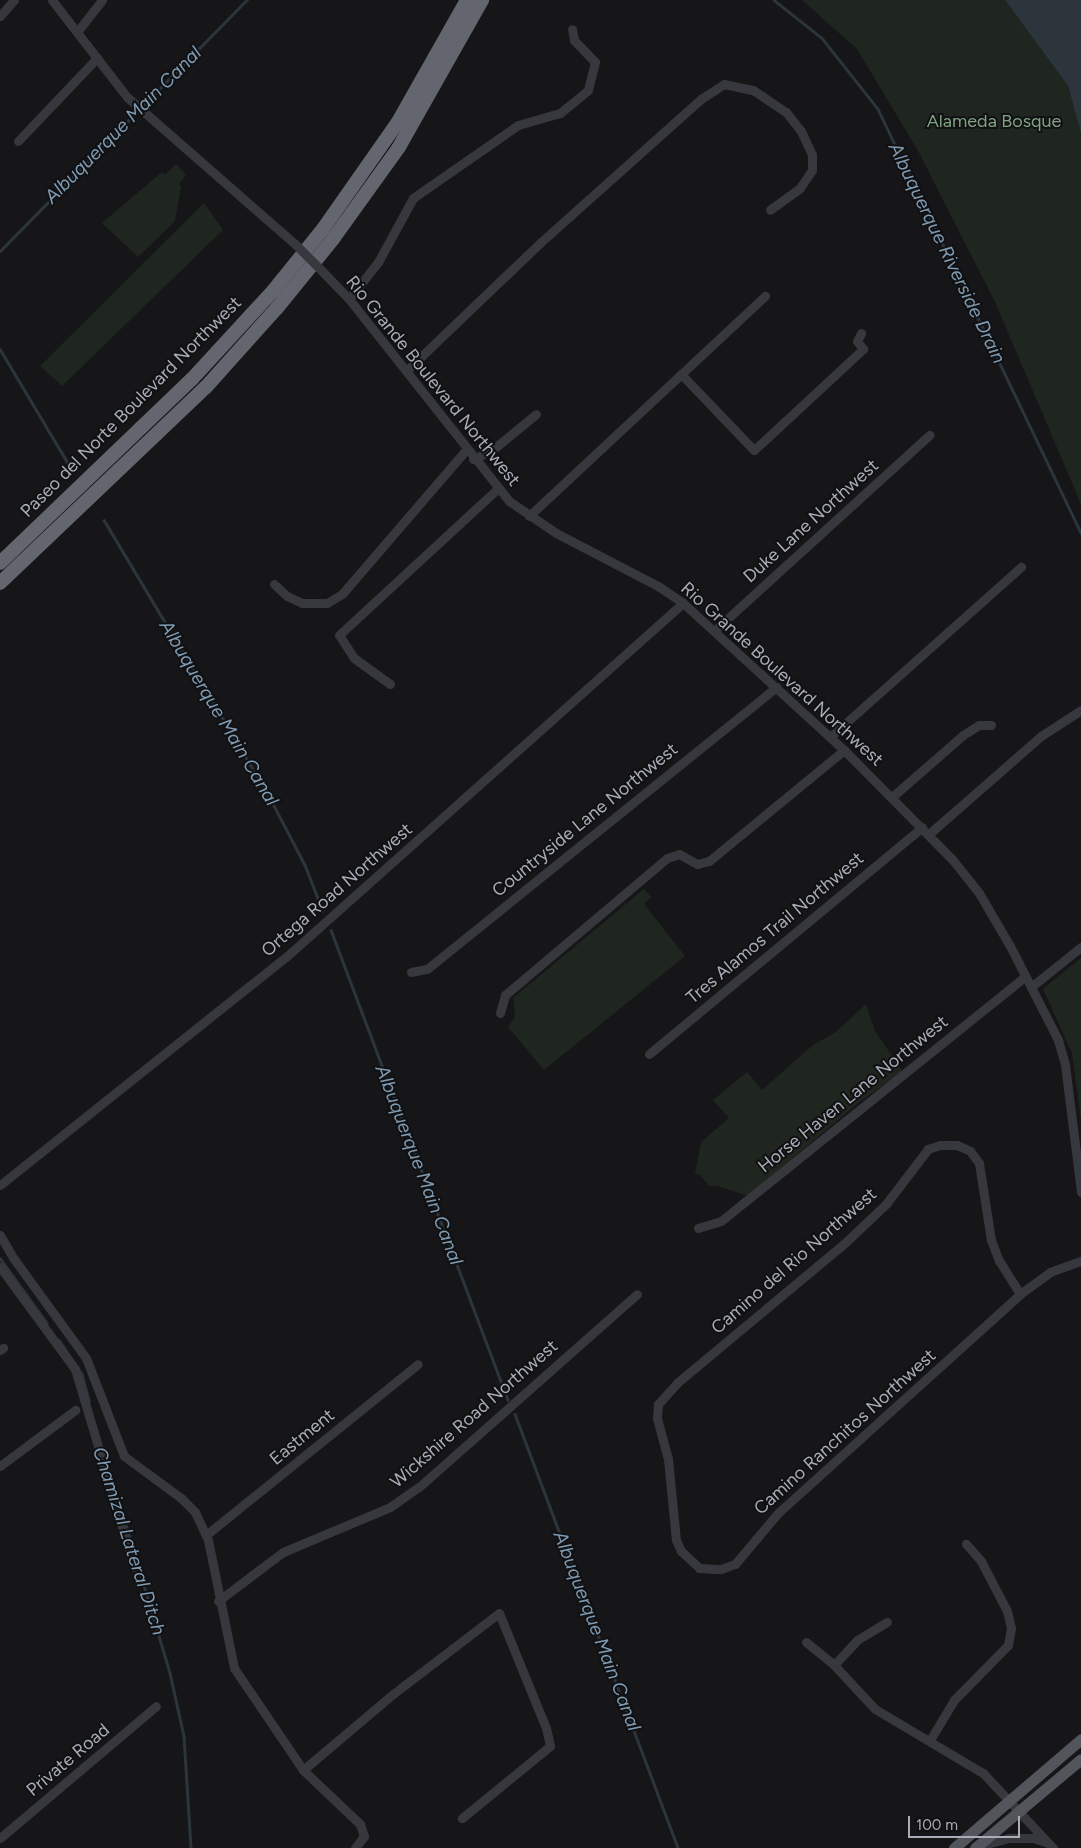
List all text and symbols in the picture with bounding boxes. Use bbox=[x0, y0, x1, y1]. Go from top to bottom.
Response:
water label: Albuquerque Main Canal bbox=[40, 42, 206, 208]
park label: Alameda Bosque bbox=[927, 110, 1061, 132]
water label: Albuquerque Riverside Drain bbox=[884, 139, 1010, 367]
street label: Rio Grande Boulevard Northwest bbox=[341, 271, 525, 491]
street label: Paseo del Norte Boulevard Northwest bbox=[16, 292, 246, 522]
street label: Duke Lane Northwest bbox=[739, 455, 883, 587]
street label: Rio Grande Boulevard Northwest bbox=[676, 577, 888, 771]
water label: Albuquerque Main Canal bbox=[155, 616, 283, 810]
street label: Countryside Lane Northwest bbox=[488, 739, 682, 901]
street label: Ortega Road Northwest bbox=[257, 819, 417, 961]
street label: Tres Alamos Trail Northwest bbox=[682, 847, 868, 1009]
street label: Horse Haven Lane Northwest bbox=[754, 1011, 952, 1177]
water label: Albuquerque Main Canal bbox=[370, 1062, 468, 1268]
street label: Camino del Rio Northwest bbox=[707, 1183, 881, 1339]
street label: Wickshire Road Northwest bbox=[386, 1335, 562, 1493]
street label: Camino Ranchitos Northwest bbox=[750, 1345, 940, 1519]
street label: Eastment bbox=[265, 1404, 339, 1470]
water label: Chamizal Lateral Ditch bbox=[88, 1444, 170, 1638]
water label: Albuquerque Main Canal bbox=[548, 1528, 646, 1734]
street label: Private Road bbox=[22, 1719, 114, 1801]
scale bar bbox=[911, 1806, 1024, 1838]
text: 100 m bbox=[916, 1816, 958, 1834]

